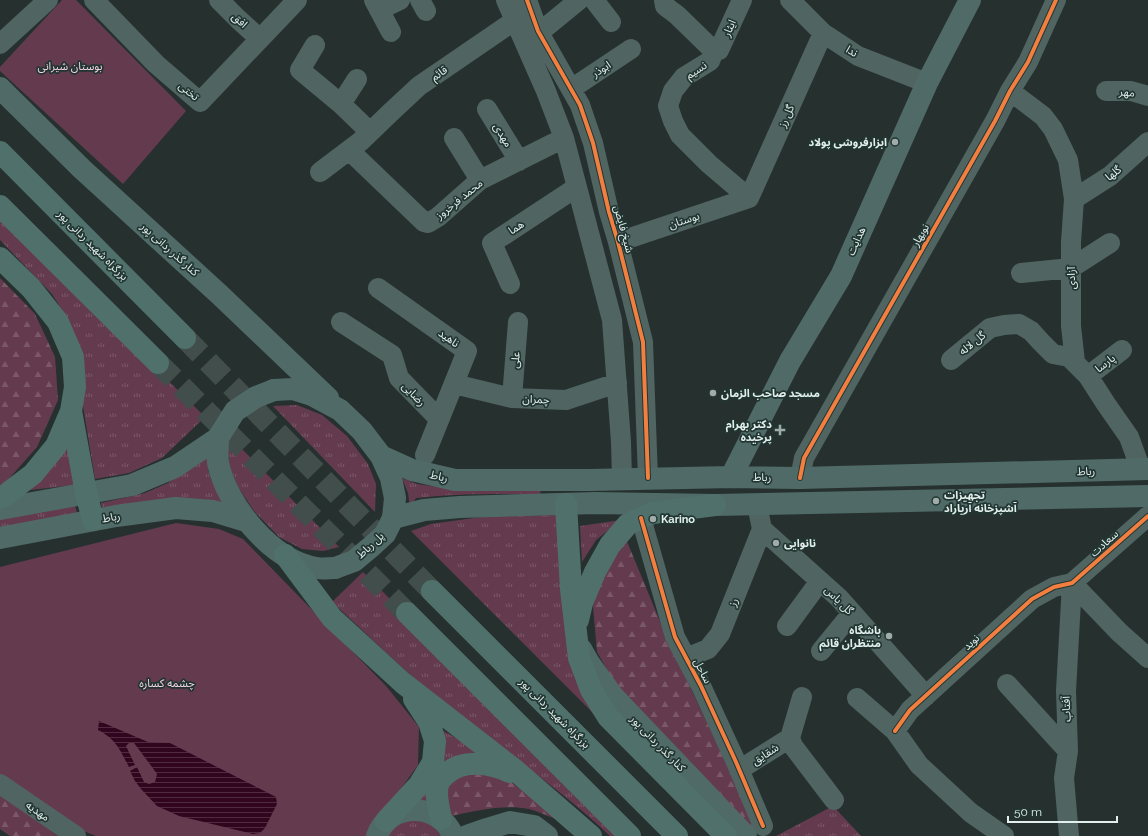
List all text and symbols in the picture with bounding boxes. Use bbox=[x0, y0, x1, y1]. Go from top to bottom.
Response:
street label: افق bbox=[229, 10, 250, 31]
street label: ایثار bbox=[720, 18, 739, 40]
street label: ندا bbox=[843, 43, 860, 60]
street label: ابوذر bbox=[588, 59, 613, 81]
street label: نسیم bbox=[683, 59, 710, 84]
park label: بوستان شیرانی bbox=[38, 60, 102, 73]
street label: قائم bbox=[428, 63, 451, 85]
street label: تختی bbox=[176, 79, 202, 104]
street label: مهر bbox=[1118, 85, 1136, 100]
street label: گل رز bbox=[775, 102, 797, 130]
street label: مهدی bbox=[490, 121, 515, 150]
place label: ابزارفروشی پولاد bbox=[808, 136, 887, 150]
marker: ابزارفروشی پولاد bbox=[890, 137, 900, 147]
street label: گلها bbox=[1103, 163, 1124, 184]
street label: محمد فرخروز bbox=[433, 176, 486, 223]
street label: شیخ فایض bbox=[610, 204, 636, 255]
street label: بزرگراه شهید ردانی پور bbox=[53, 207, 131, 284]
street label: بوستان bbox=[667, 209, 701, 232]
street label: هما bbox=[506, 218, 526, 237]
street label: کنار گذر ردانی پور bbox=[137, 219, 202, 280]
street label: نوبهار bbox=[908, 222, 932, 250]
street label: هدایت bbox=[844, 225, 869, 258]
street label: آزادی bbox=[1065, 266, 1078, 289]
street label: ناهید bbox=[436, 327, 462, 350]
street label: گل لاله bbox=[957, 329, 988, 358]
street label: علی bbox=[508, 351, 523, 369]
street label: پارسا bbox=[1093, 351, 1119, 376]
street label: رضایی bbox=[399, 380, 428, 409]
place label: مسجد صاحب الزمان bbox=[721, 387, 820, 400]
marker: مسجد صاحب الزمان bbox=[708, 388, 718, 398]
street label: چمران bbox=[522, 393, 550, 408]
place label: دکتر بهرام پرخیده bbox=[726, 418, 772, 445]
marker: دکتر بهرام پرخیده bbox=[775, 425, 785, 435]
street label: رباط bbox=[1077, 465, 1096, 478]
street label: رباط bbox=[428, 468, 449, 485]
street label: رباط bbox=[753, 471, 771, 484]
place label: تجهیزات آشپزخانه آریاراد bbox=[944, 489, 1017, 516]
marker: تجهیزات آشپزخانه آریاراد bbox=[931, 496, 941, 506]
street label: رباط bbox=[101, 509, 121, 526]
place label: Karino bbox=[661, 513, 695, 526]
marker: Karino bbox=[648, 514, 658, 524]
street label: سعادت bbox=[1087, 527, 1121, 559]
street label: پل رباط bbox=[354, 529, 387, 562]
place label: نانوایی bbox=[784, 537, 816, 550]
marker: نانوایی bbox=[771, 538, 781, 548]
street label: گل یاس bbox=[822, 583, 856, 618]
street label: رز bbox=[726, 596, 741, 609]
place label: باشگاه منتظران قائم bbox=[819, 624, 881, 652]
marker: باشگاه منتظران قائم bbox=[884, 631, 894, 641]
street label: نوید bbox=[961, 632, 982, 653]
street label: ساحل bbox=[691, 657, 714, 686]
street label: بزرگراه شهید ردانی پور bbox=[515, 675, 593, 752]
park label: چشمه کساره bbox=[139, 677, 195, 691]
street label: آفتاب bbox=[1060, 695, 1074, 722]
street label: کنار گذر ردانی پور bbox=[626, 712, 688, 775]
street label: شقایق bbox=[749, 741, 782, 768]
scale bar bbox=[1008, 798, 1117, 824]
street label: مهدیه bbox=[23, 799, 52, 824]
text: 50 m bbox=[1014, 805, 1042, 819]

